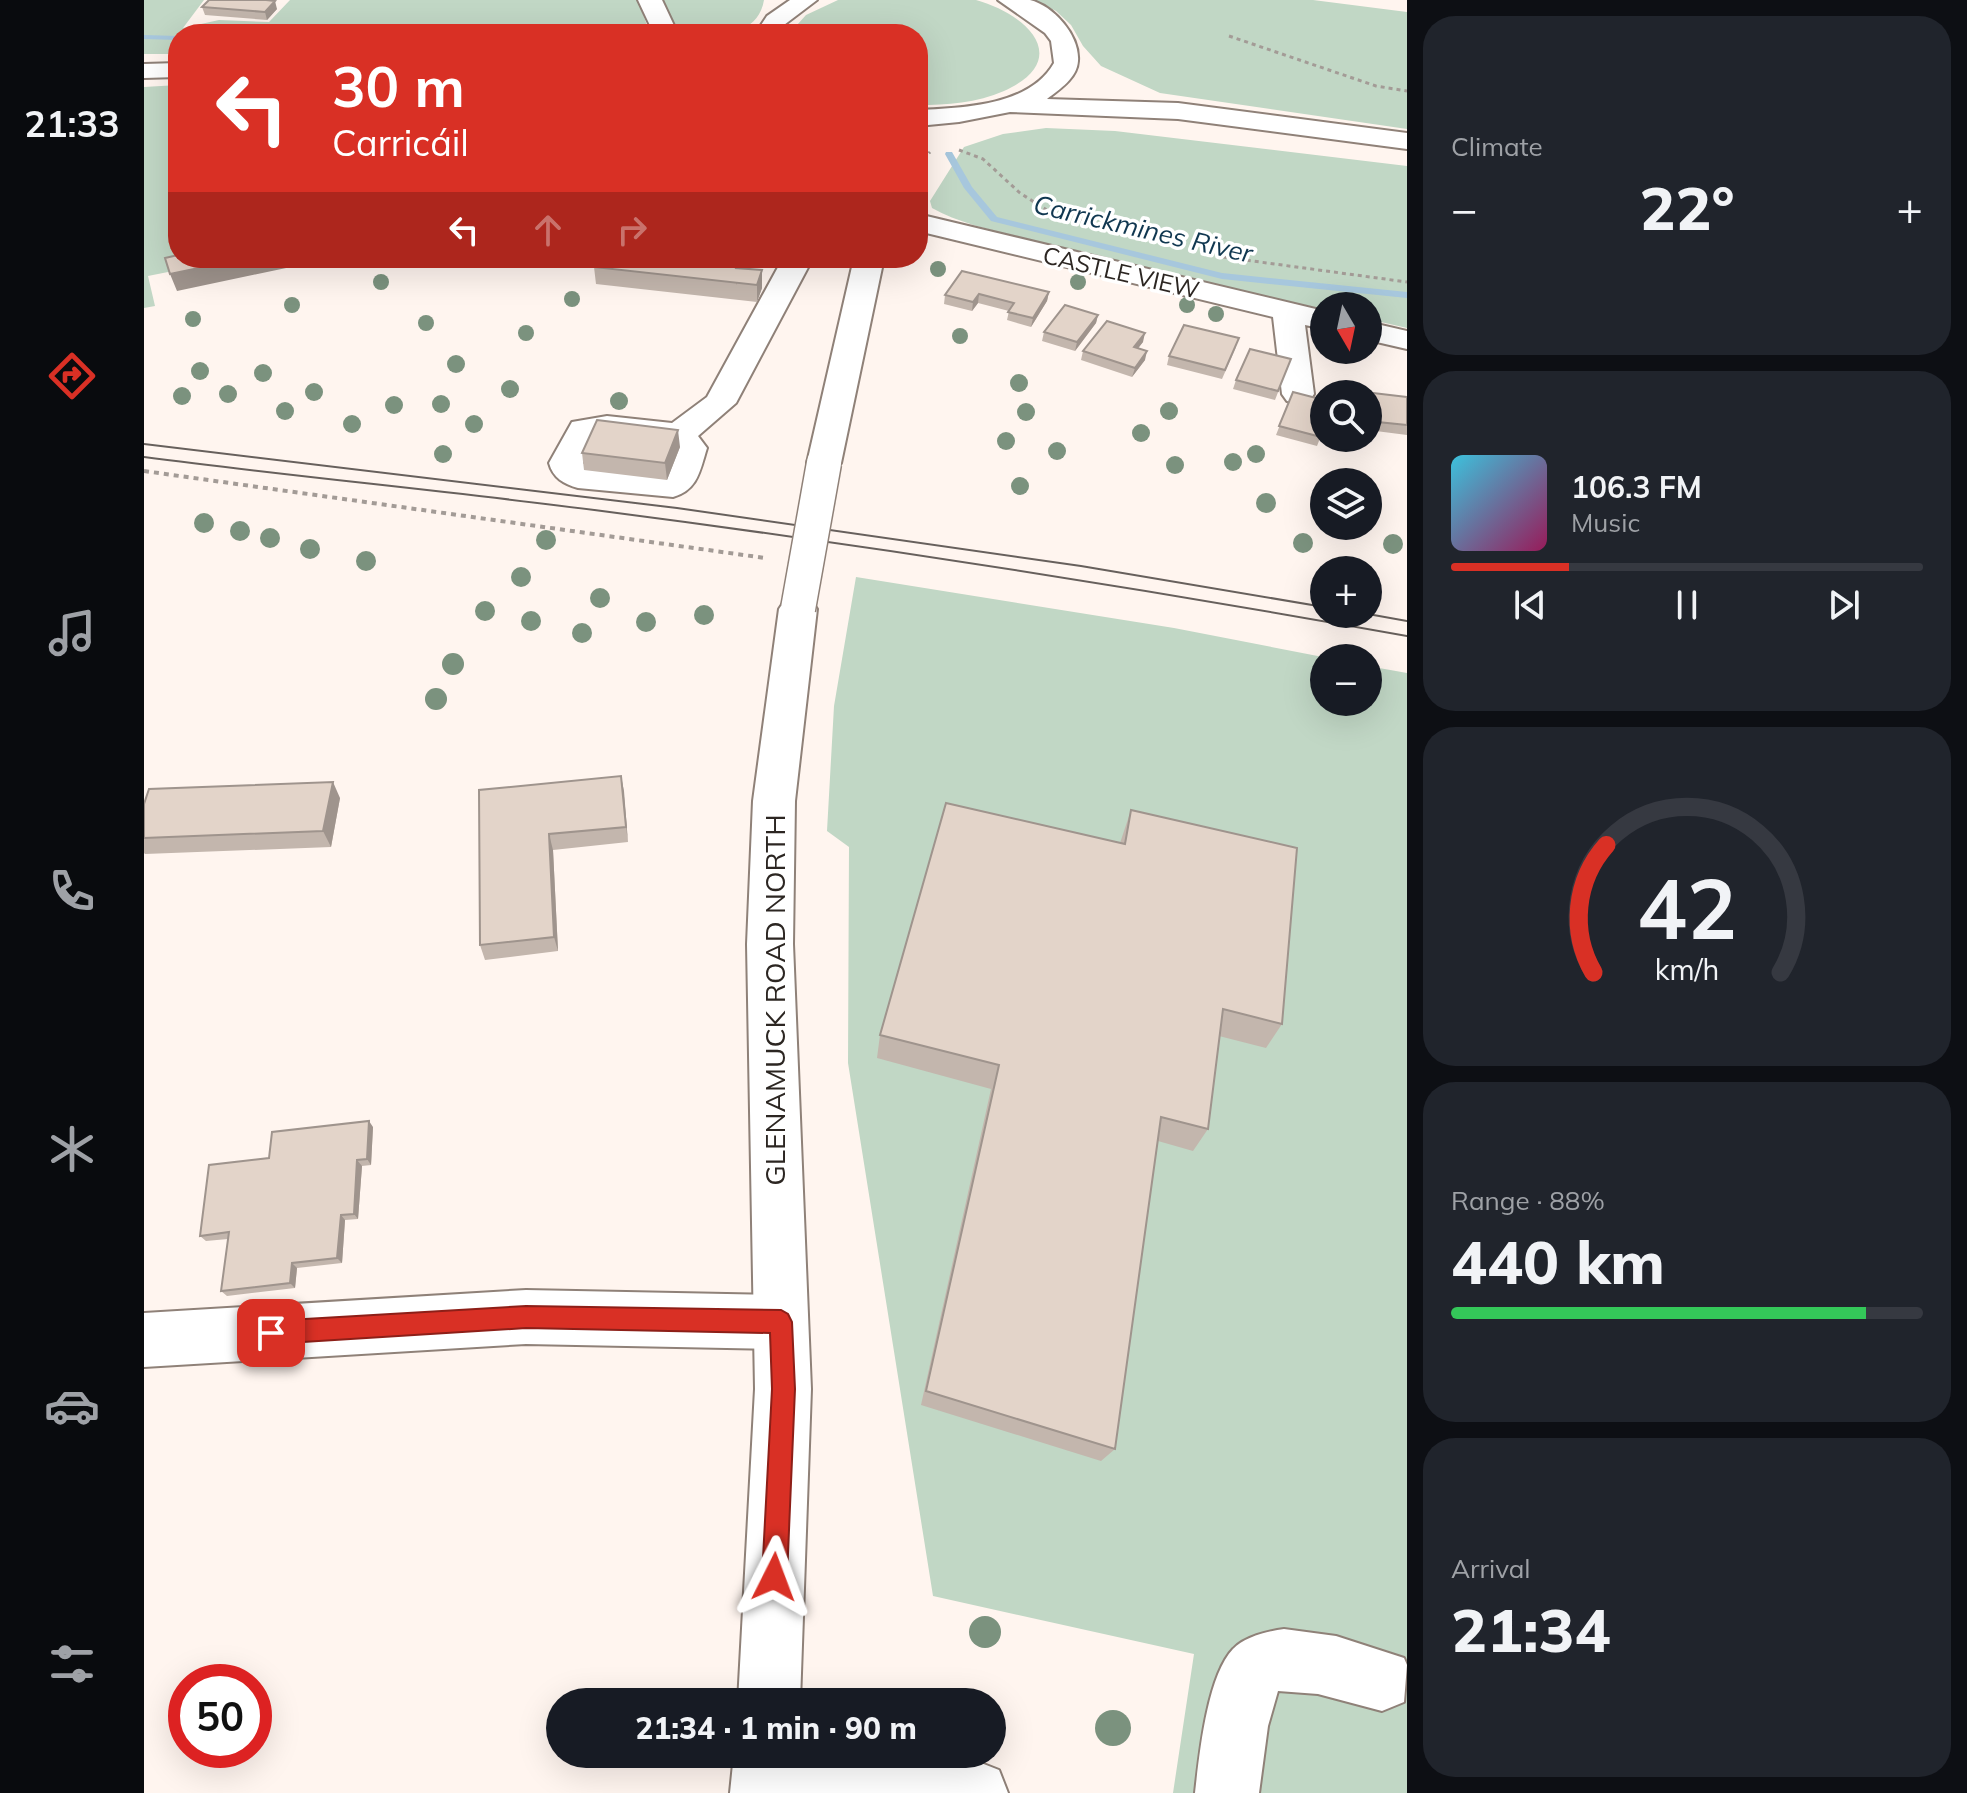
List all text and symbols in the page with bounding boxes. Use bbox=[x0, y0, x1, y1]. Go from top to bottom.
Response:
text: 30 m bbox=[332, 51, 465, 121]
icon: left bbox=[200, 56, 304, 160]
text: 21:33 bbox=[24, 101, 120, 146]
text: Carricáil bbox=[332, 120, 469, 165]
text: Climate bbox=[1451, 130, 1543, 163]
text: 22° bbox=[1639, 170, 1735, 245]
text: − bbox=[1451, 181, 1477, 236]
text: + bbox=[1897, 181, 1923, 236]
water label: Carrickmines River bbox=[1030, 187, 1257, 270]
icon: left bbox=[442, 208, 486, 252]
icon: ahead bbox=[526, 208, 570, 252]
icon: right bbox=[610, 208, 654, 252]
street label: CASTLE VIEW bbox=[1040, 239, 1202, 305]
north arrow bbox=[1310, 292, 1382, 364]
map controls bbox=[1310, 292, 1382, 716]
icon: directions bbox=[44, 348, 100, 404]
button: search bbox=[1310, 380, 1382, 452]
button: layers bbox=[1310, 468, 1382, 540]
text: 106.3 FM bbox=[1571, 468, 1702, 506]
text: Music bbox=[1571, 506, 1640, 539]
button: + bbox=[1310, 556, 1382, 628]
icon: previous bbox=[1508, 583, 1552, 627]
icon: pause bbox=[1665, 583, 1709, 627]
icon: next bbox=[1822, 583, 1866, 627]
icon: music bbox=[44, 605, 100, 661]
button: − bbox=[1310, 644, 1382, 716]
street label: GLENAMUCK ROAD NORTH bbox=[757, 814, 792, 1186]
text: 42 bbox=[1637, 854, 1737, 959]
icon: phone bbox=[44, 863, 100, 919]
text: km/h bbox=[1655, 951, 1719, 987]
icon: climate bbox=[44, 1121, 100, 1177]
text: Range · 88% bbox=[1451, 1184, 1605, 1217]
text: 440 km bbox=[1451, 1224, 1665, 1299]
pin bbox=[237, 1299, 305, 1367]
icon: arrive bbox=[249, 1311, 293, 1355]
icon: car bbox=[44, 1378, 100, 1434]
position arrow bbox=[732, 1535, 816, 1619]
text: Arrival bbox=[1451, 1552, 1531, 1585]
text: 21:34 bbox=[1451, 1592, 1611, 1667]
icon: filters bbox=[44, 1636, 100, 1692]
speed limit sign: 50 bbox=[168, 1664, 272, 1768]
text: 21:34 · 1 min · 90 m bbox=[635, 1709, 917, 1747]

